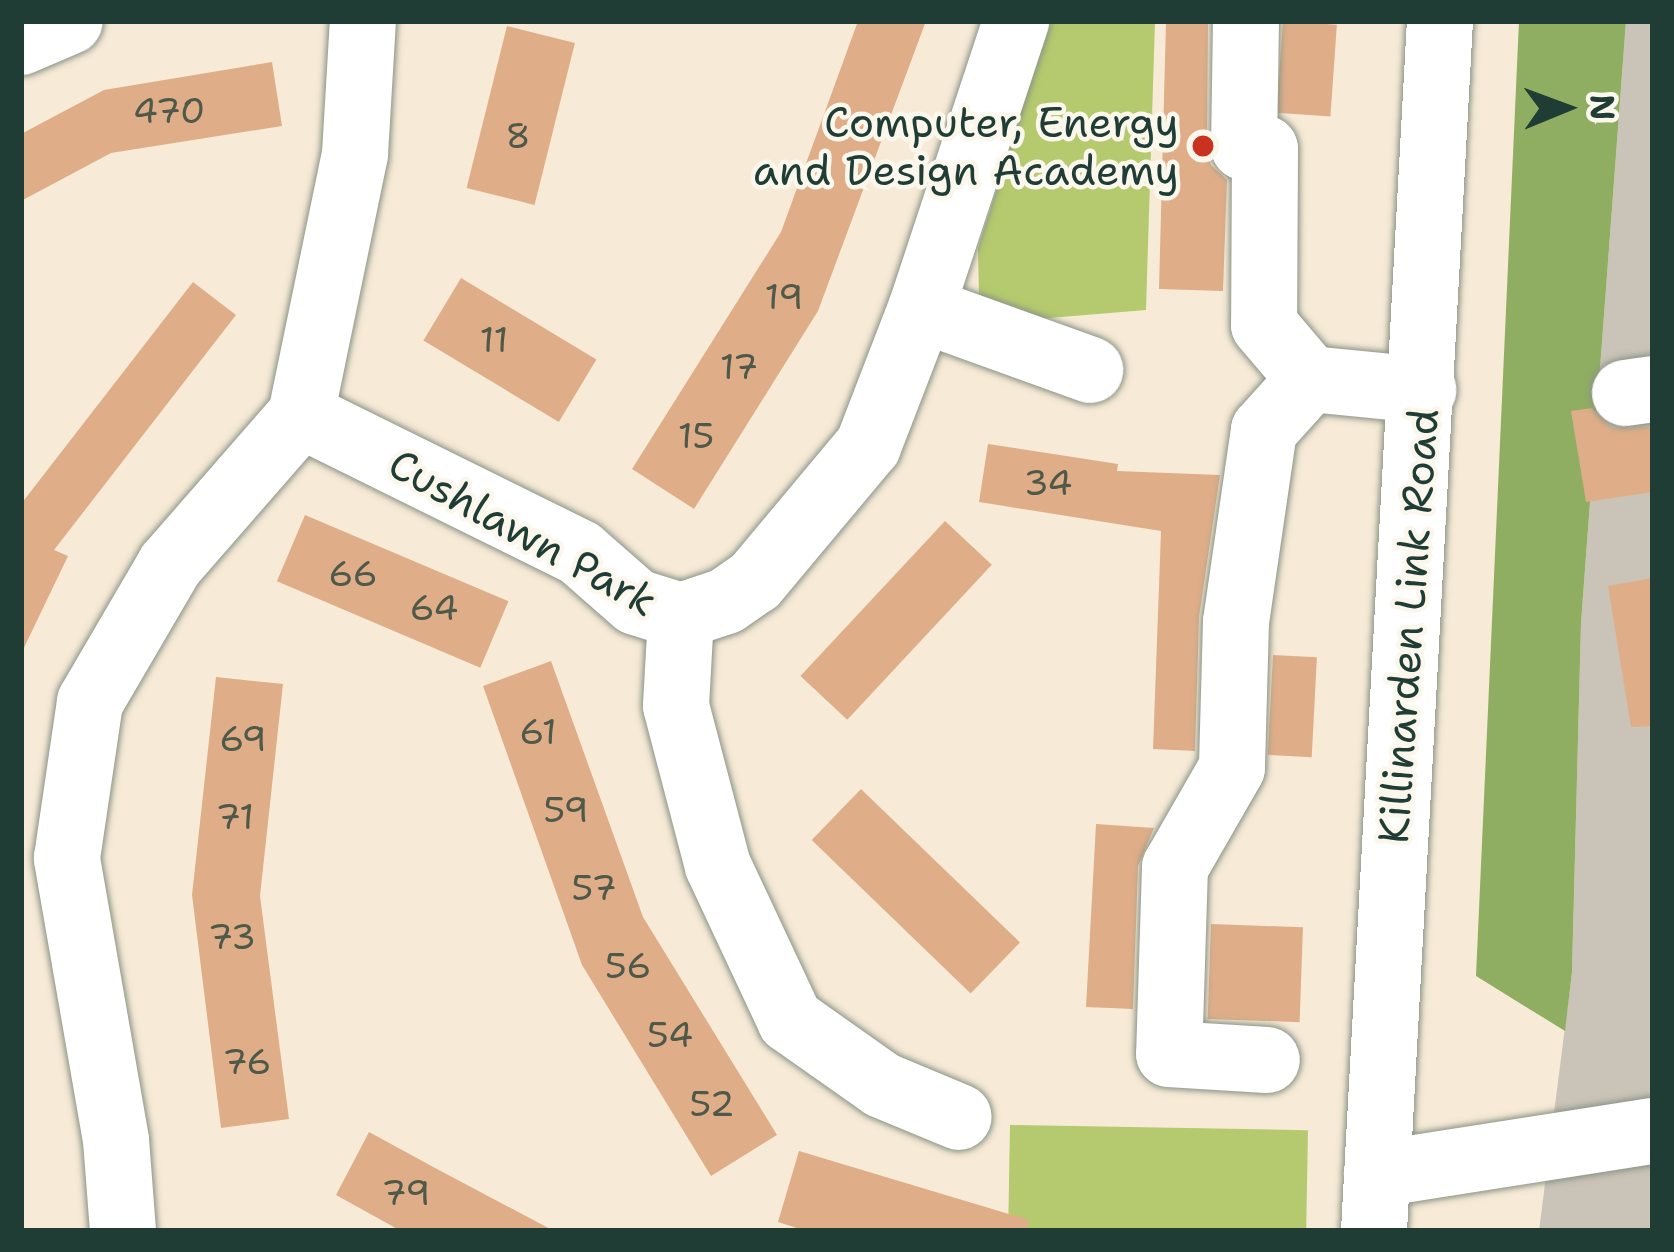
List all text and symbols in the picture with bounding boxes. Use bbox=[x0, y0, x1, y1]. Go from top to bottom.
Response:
north arrow bbox=[1506, 48, 1626, 168]
house number: 470 bbox=[133, 89, 205, 133]
text: N bbox=[1580, 94, 1625, 121]
place label: Computer, Energy and Design Academy bbox=[753, 97, 1179, 195]
house number: 8 bbox=[505, 114, 531, 158]
marker: Computer, Energy and Design Academy bbox=[1190, 133, 1216, 159]
house number: 19 bbox=[765, 275, 803, 319]
house number: 11 bbox=[480, 318, 508, 362]
house number: 17 bbox=[720, 345, 758, 389]
street label: Killinarden Link Road bbox=[1368, 407, 1448, 845]
house number: 15 bbox=[678, 414, 714, 458]
street label: Cushlawn Park bbox=[380, 438, 666, 626]
house number: 34 bbox=[1023, 461, 1073, 505]
house number: 66 bbox=[328, 552, 378, 596]
house number: 64 bbox=[409, 586, 459, 630]
house number: 61 bbox=[519, 710, 557, 754]
house number: 69 bbox=[219, 717, 267, 761]
house number: 59 bbox=[543, 788, 589, 832]
house number: 71 bbox=[216, 795, 254, 839]
house number: 57 bbox=[571, 866, 617, 910]
house number: 73 bbox=[208, 915, 256, 959]
house number: 56 bbox=[605, 944, 651, 988]
house number: 54 bbox=[647, 1013, 693, 1057]
house number: 76 bbox=[223, 1040, 271, 1084]
house number: 52 bbox=[689, 1082, 735, 1126]
house number: 79 bbox=[381, 1171, 431, 1215]

